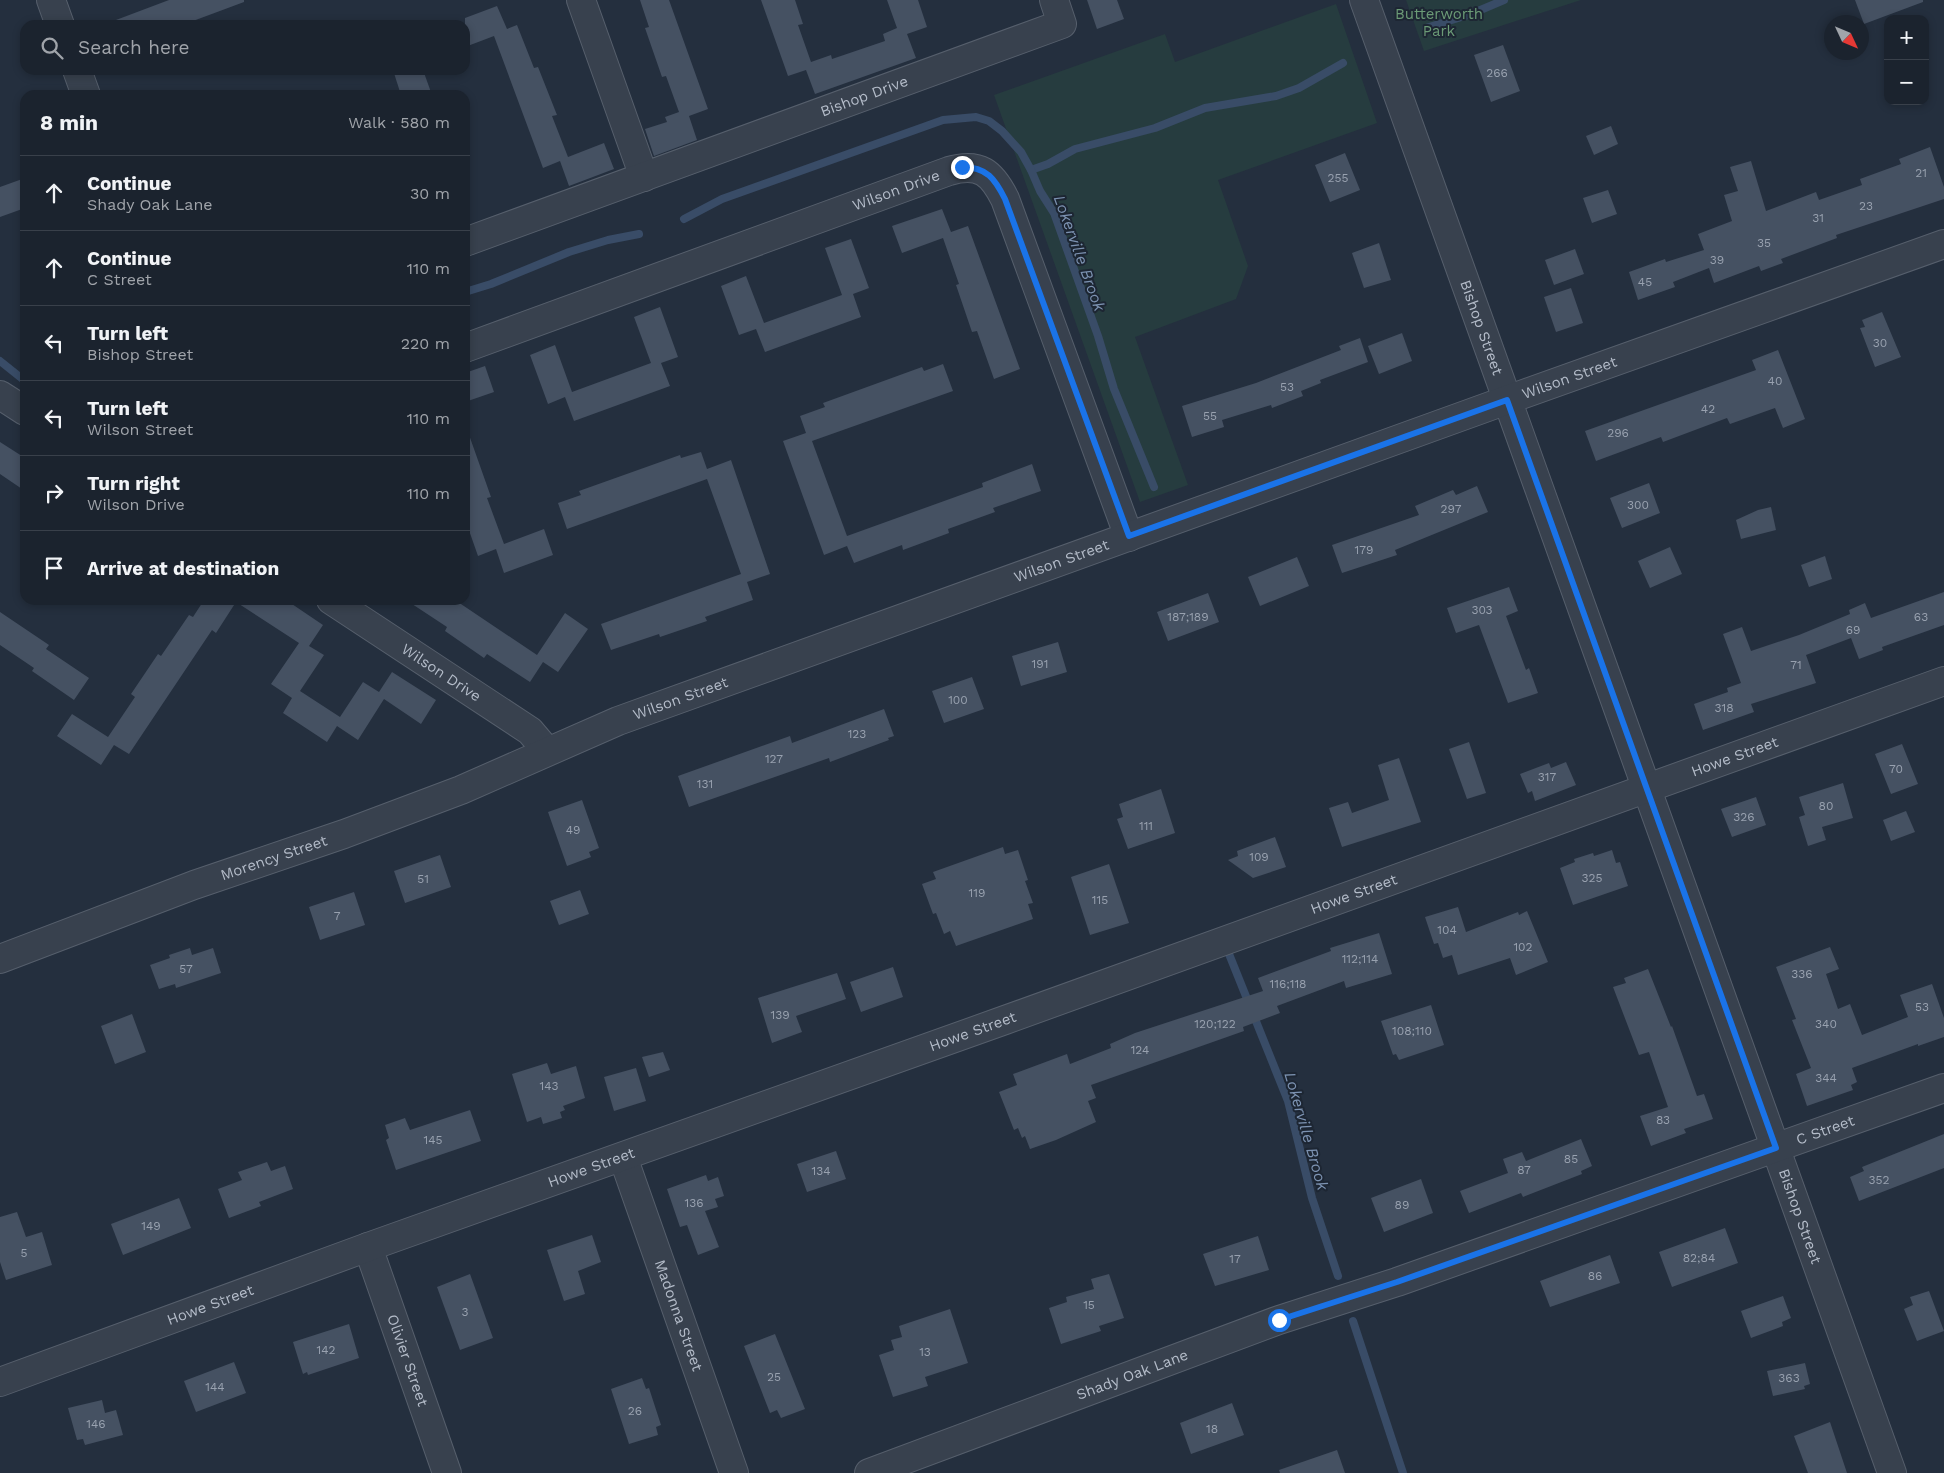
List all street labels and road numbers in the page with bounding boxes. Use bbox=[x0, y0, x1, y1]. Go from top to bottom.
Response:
street label: Bishop Drive bbox=[818, 72, 910, 120]
street label: Wilson Drive bbox=[850, 166, 942, 215]
street label: Bishop Street bbox=[1456, 278, 1507, 378]
street label: Wilson Street bbox=[1519, 352, 1620, 403]
street label: Wilson Street bbox=[1012, 535, 1112, 586]
street label: Wilson Drive bbox=[398, 640, 485, 705]
street label: Wilson Street bbox=[631, 673, 731, 724]
street label: Howe Street bbox=[1689, 732, 1781, 780]
street label: Morency Street bbox=[218, 831, 330, 884]
street label: Howe Street bbox=[1308, 870, 1400, 918]
street label: Howe Street bbox=[927, 1007, 1019, 1055]
street label: C Street bbox=[1794, 1111, 1858, 1149]
street label: Howe Street bbox=[545, 1143, 638, 1191]
street label: Bishop Street bbox=[1775, 1166, 1825, 1267]
street label: Madonna Street bbox=[651, 1257, 707, 1374]
street label: Howe Street bbox=[165, 1280, 257, 1329]
street label: Olivier Street bbox=[383, 1312, 432, 1409]
street label: Shady Oak Lane bbox=[1074, 1346, 1191, 1404]

